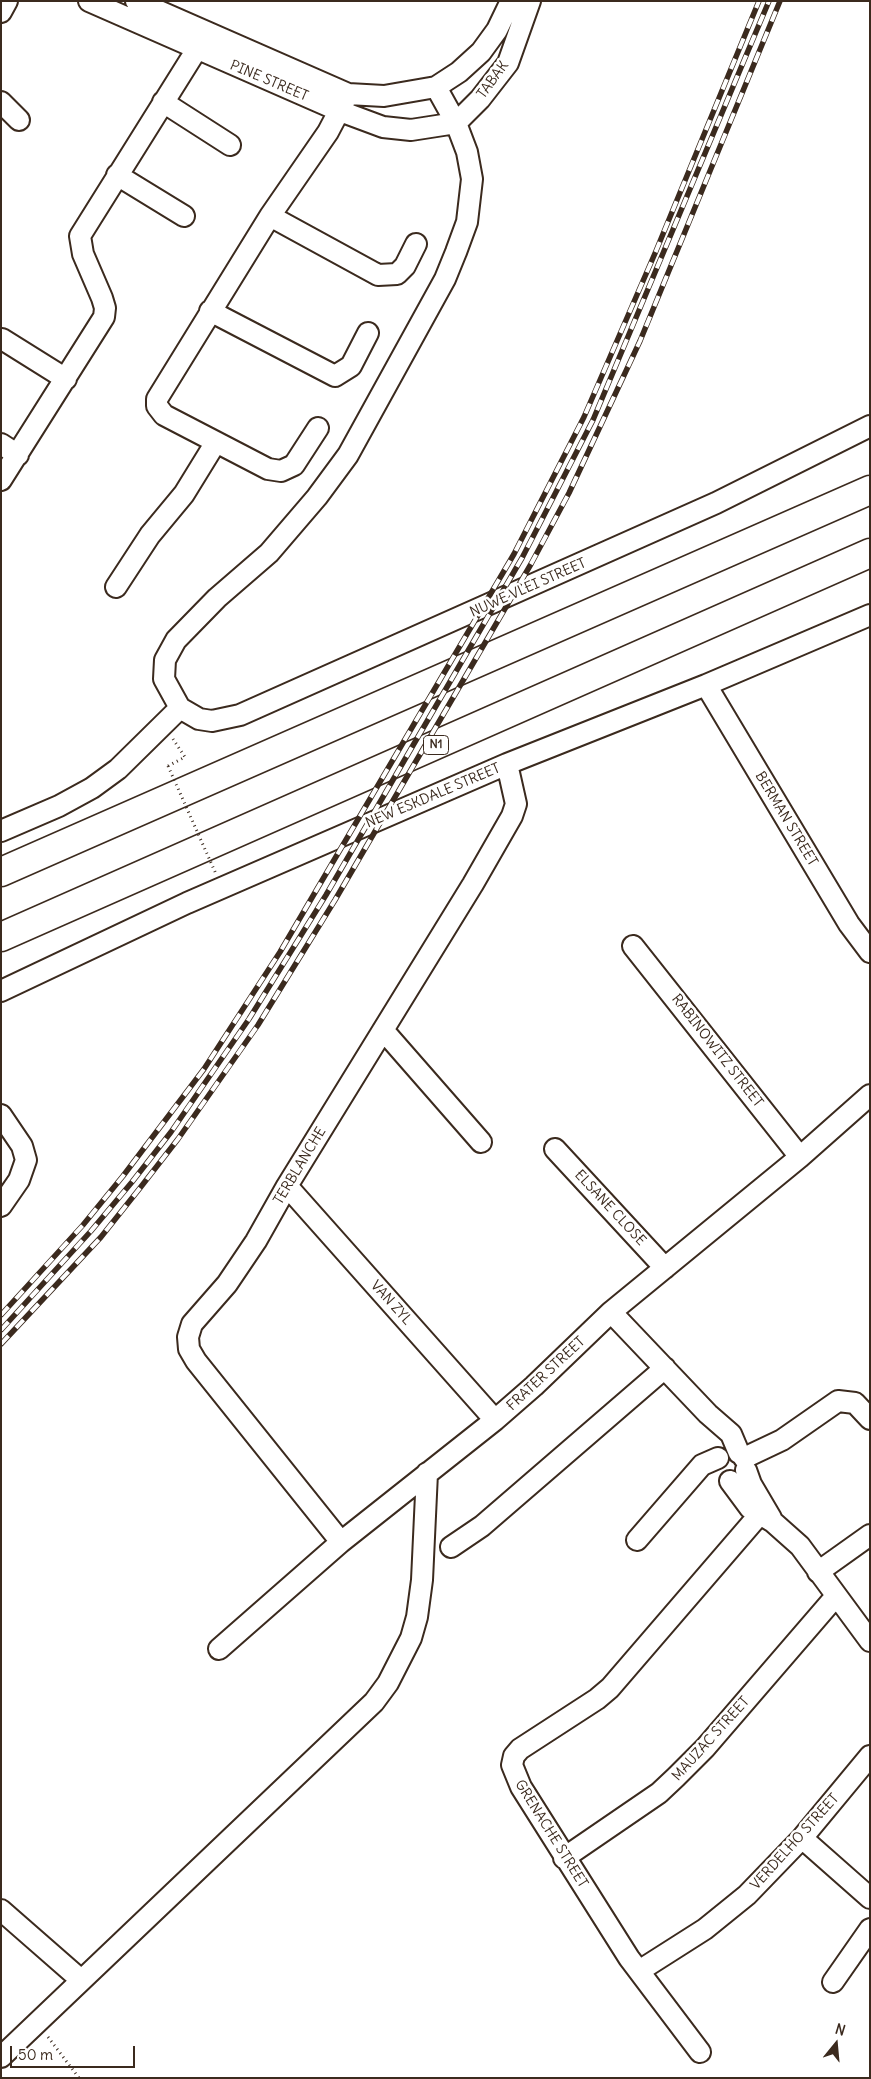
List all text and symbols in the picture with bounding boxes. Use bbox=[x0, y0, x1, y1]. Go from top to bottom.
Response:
street label: PINE STREET bbox=[227, 57, 311, 105]
street label: TABAK bbox=[474, 58, 512, 102]
street label: NUWE VLEI STREET bbox=[467, 555, 589, 621]
road number: N1 bbox=[424, 736, 448, 754]
street label: NEW ESKDALE STREET bbox=[363, 760, 503, 832]
street label: BERMAN STREET bbox=[751, 769, 821, 869]
street label: RABINOWITZ STREET bbox=[668, 991, 766, 1111]
street label: TERBLANCHE bbox=[270, 1124, 330, 1208]
street label: ELSANE CLOSE bbox=[571, 1167, 649, 1249]
street label: VAN ZYL bbox=[367, 1277, 415, 1329]
street label: FRATER STREET bbox=[503, 1334, 589, 1414]
street label: MAUZAC STREET bbox=[669, 1694, 753, 1784]
street label: GRENACHE STREET bbox=[511, 1777, 591, 1891]
street label: VERDELHO STREET bbox=[747, 1790, 843, 1894]
north arrow bbox=[811, 2019, 861, 2069]
text: N bbox=[833, 2020, 848, 2040]
scale bar bbox=[12, 2036, 138, 2068]
text: 50 m bbox=[18, 2045, 53, 2064]

